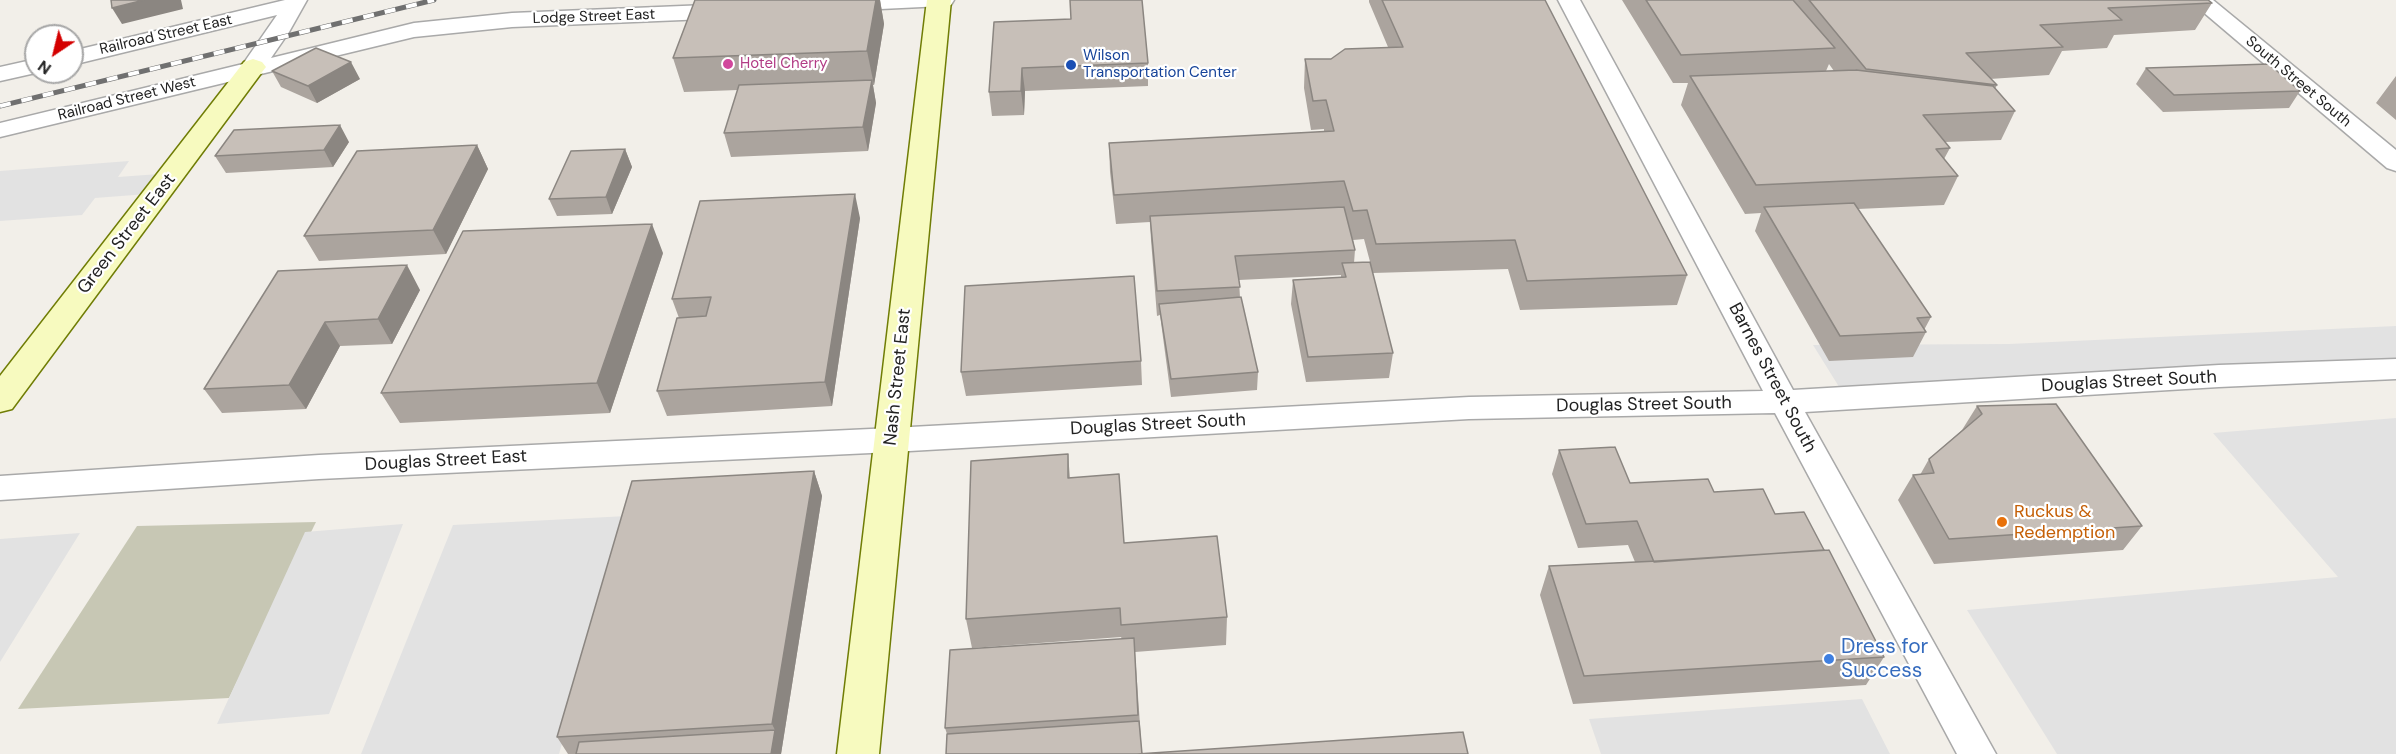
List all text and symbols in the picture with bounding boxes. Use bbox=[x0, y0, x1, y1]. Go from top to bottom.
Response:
street label: Lodge Street East bbox=[532, 6, 656, 28]
street label: Railroad Street East bbox=[98, 11, 234, 59]
north arrow bbox=[24, 24, 84, 84]
street label: South Street South bbox=[2242, 33, 2354, 131]
place label: Wilson Transportation Center bbox=[1083, 47, 1237, 82]
place label: Hotel Cherry bbox=[740, 55, 828, 73]
text: N bbox=[34, 56, 55, 79]
marker: Hotel Cherry bbox=[721, 57, 735, 71]
marker: Wilson Transportation Center bbox=[1064, 58, 1078, 72]
street label: Railroad Street West bbox=[56, 73, 198, 125]
street label: Green Street East bbox=[73, 169, 181, 299]
street label: Barnes Street South bbox=[1723, 300, 1821, 456]
street label: Nash Street East bbox=[880, 307, 916, 447]
street label: Douglas Street South bbox=[2041, 367, 2217, 397]
street label: Douglas Street South bbox=[1556, 393, 1732, 417]
street label: Douglas Street South bbox=[1070, 410, 1246, 440]
street label: Douglas Street East bbox=[364, 446, 528, 476]
place label: Ruckus & Redemption bbox=[2014, 501, 2115, 544]
marker: Ruckus & Redemption bbox=[1995, 515, 2009, 529]
place label: Dress for Success bbox=[1841, 634, 1928, 684]
marker: Dress for Success bbox=[1822, 652, 1836, 666]

